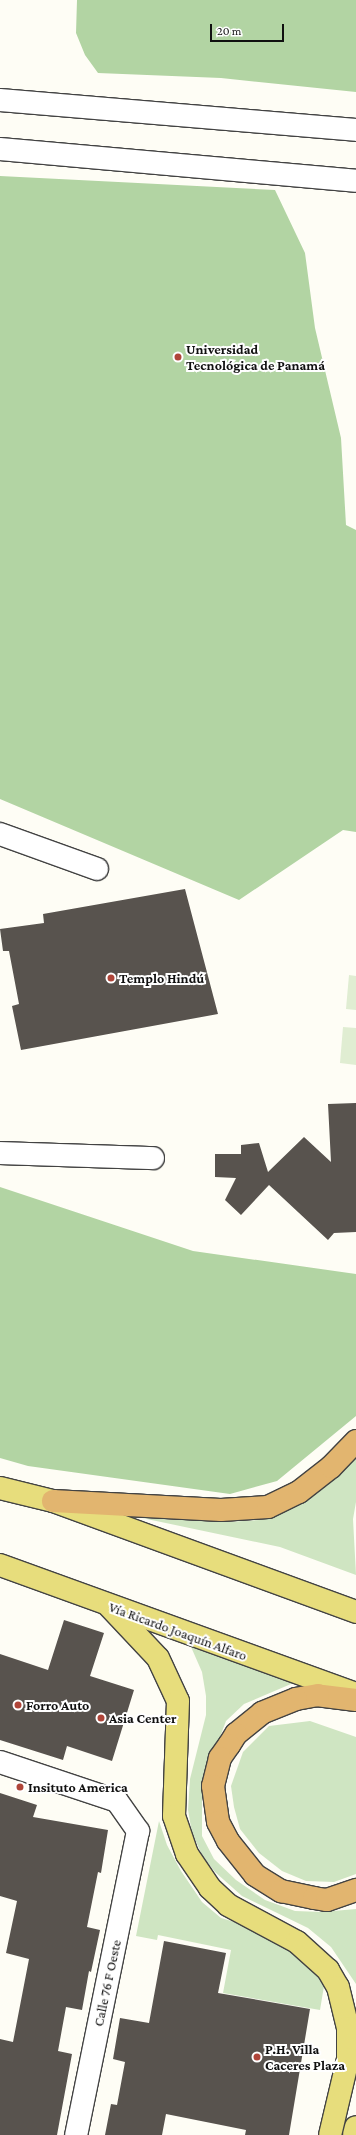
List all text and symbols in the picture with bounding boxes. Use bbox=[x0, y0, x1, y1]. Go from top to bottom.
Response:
scale bar bbox=[212, 16, 286, 42]
text: 20 m bbox=[217, 24, 241, 38]
place label: Universidad Tecnológica de Panamá bbox=[186, 341, 325, 374]
marker: Universidad Tecnológica de Panamá bbox=[173, 352, 183, 362]
place label: Templo Hindú bbox=[119, 970, 204, 986]
marker: Templo Hindú bbox=[106, 973, 116, 983]
street label: Vía Ricardo Joaquín Alfaro bbox=[107, 1598, 249, 1664]
place label: Forro Auto bbox=[26, 1697, 89, 1713]
marker: Forro Auto bbox=[13, 1700, 23, 1710]
place label: Asia Center bbox=[109, 1710, 177, 1726]
marker: Asia Center bbox=[96, 1713, 106, 1723]
place label: Insituto America bbox=[28, 1779, 128, 1795]
marker: Insituto America bbox=[15, 1782, 25, 1792]
street label: Calle 76 F Oeste bbox=[90, 1938, 124, 2028]
place label: P.H. Villa Caceres Plaza bbox=[265, 2041, 345, 2074]
marker: P.H. Villa Caceres Plaza bbox=[252, 2052, 262, 2062]

